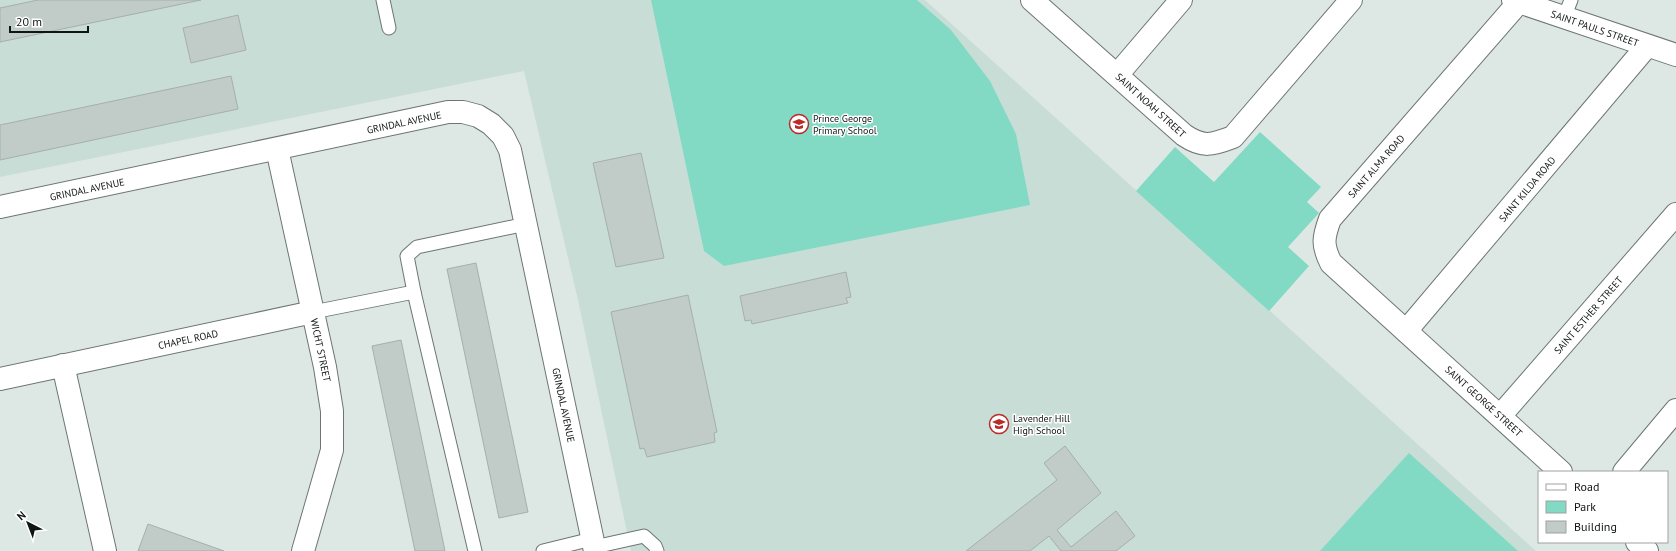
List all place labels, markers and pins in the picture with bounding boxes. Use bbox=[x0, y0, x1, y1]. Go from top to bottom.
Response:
place label: Prince George Primary School bbox=[813, 112, 877, 137]
school or university icon: Prince George Primary School bbox=[788, 113, 810, 135]
place label: Lavender Hill High School bbox=[1013, 412, 1070, 437]
school or university icon: Lavender Hill High School bbox=[988, 413, 1010, 435]

